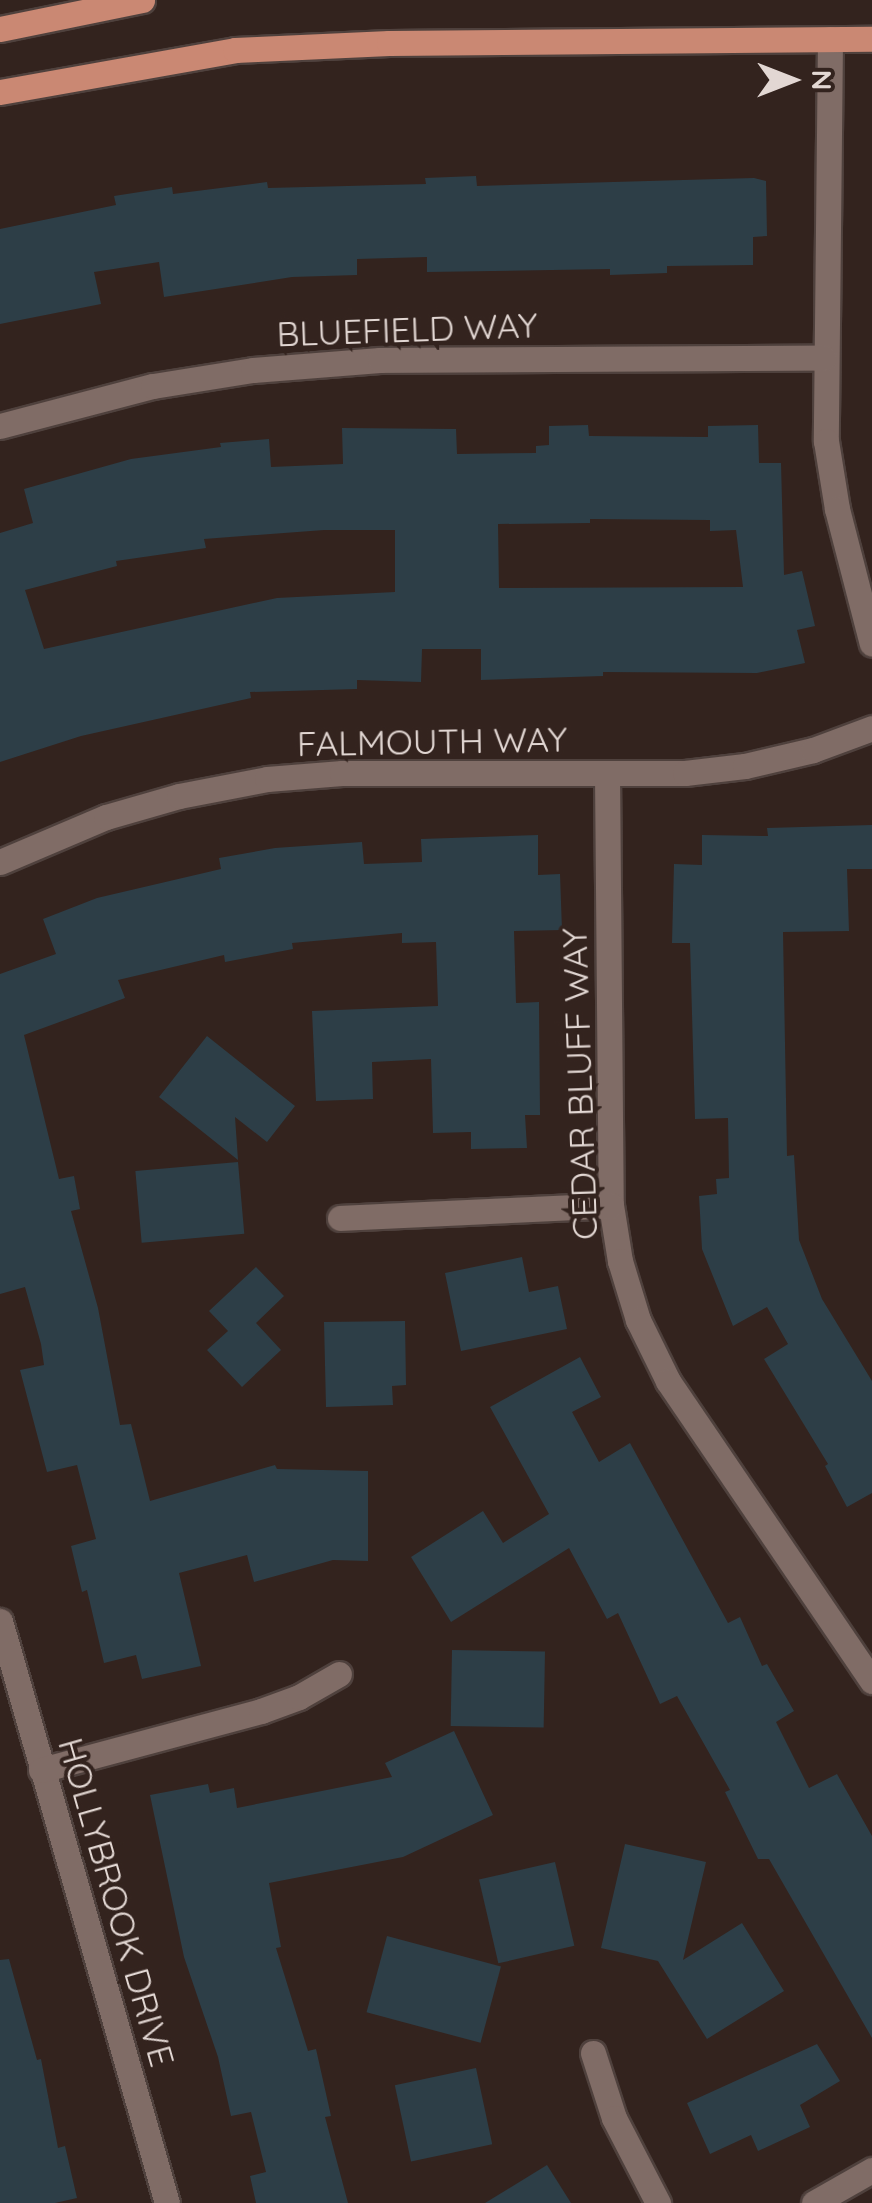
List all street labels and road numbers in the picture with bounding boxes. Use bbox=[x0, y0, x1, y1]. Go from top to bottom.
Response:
street label: BLUEFIELD WAY bbox=[276, 303, 538, 355]
street label: FALMOUTH WAY bbox=[297, 718, 567, 764]
street label: CEDAR BLUFF WAY bbox=[553, 927, 605, 1241]
street label: HOLLYBROOK DRIVE bbox=[50, 1733, 184, 2071]

